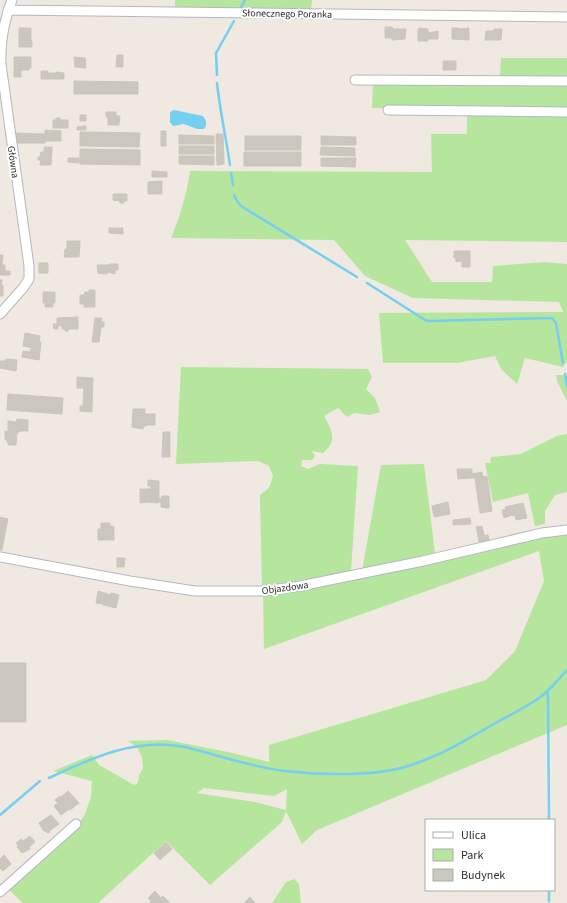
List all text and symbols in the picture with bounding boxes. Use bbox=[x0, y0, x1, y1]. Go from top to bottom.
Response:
street label: Słonecznego Poranka bbox=[242, 6, 332, 22]
street label: Główna bbox=[4, 145, 22, 179]
street label: Objazdowa bbox=[261, 578, 309, 598]
legend bbox=[425, 819, 555, 891]
text: Ulica bbox=[461, 827, 486, 844]
text: Park bbox=[461, 847, 483, 864]
text: Budynek bbox=[461, 867, 505, 884]

